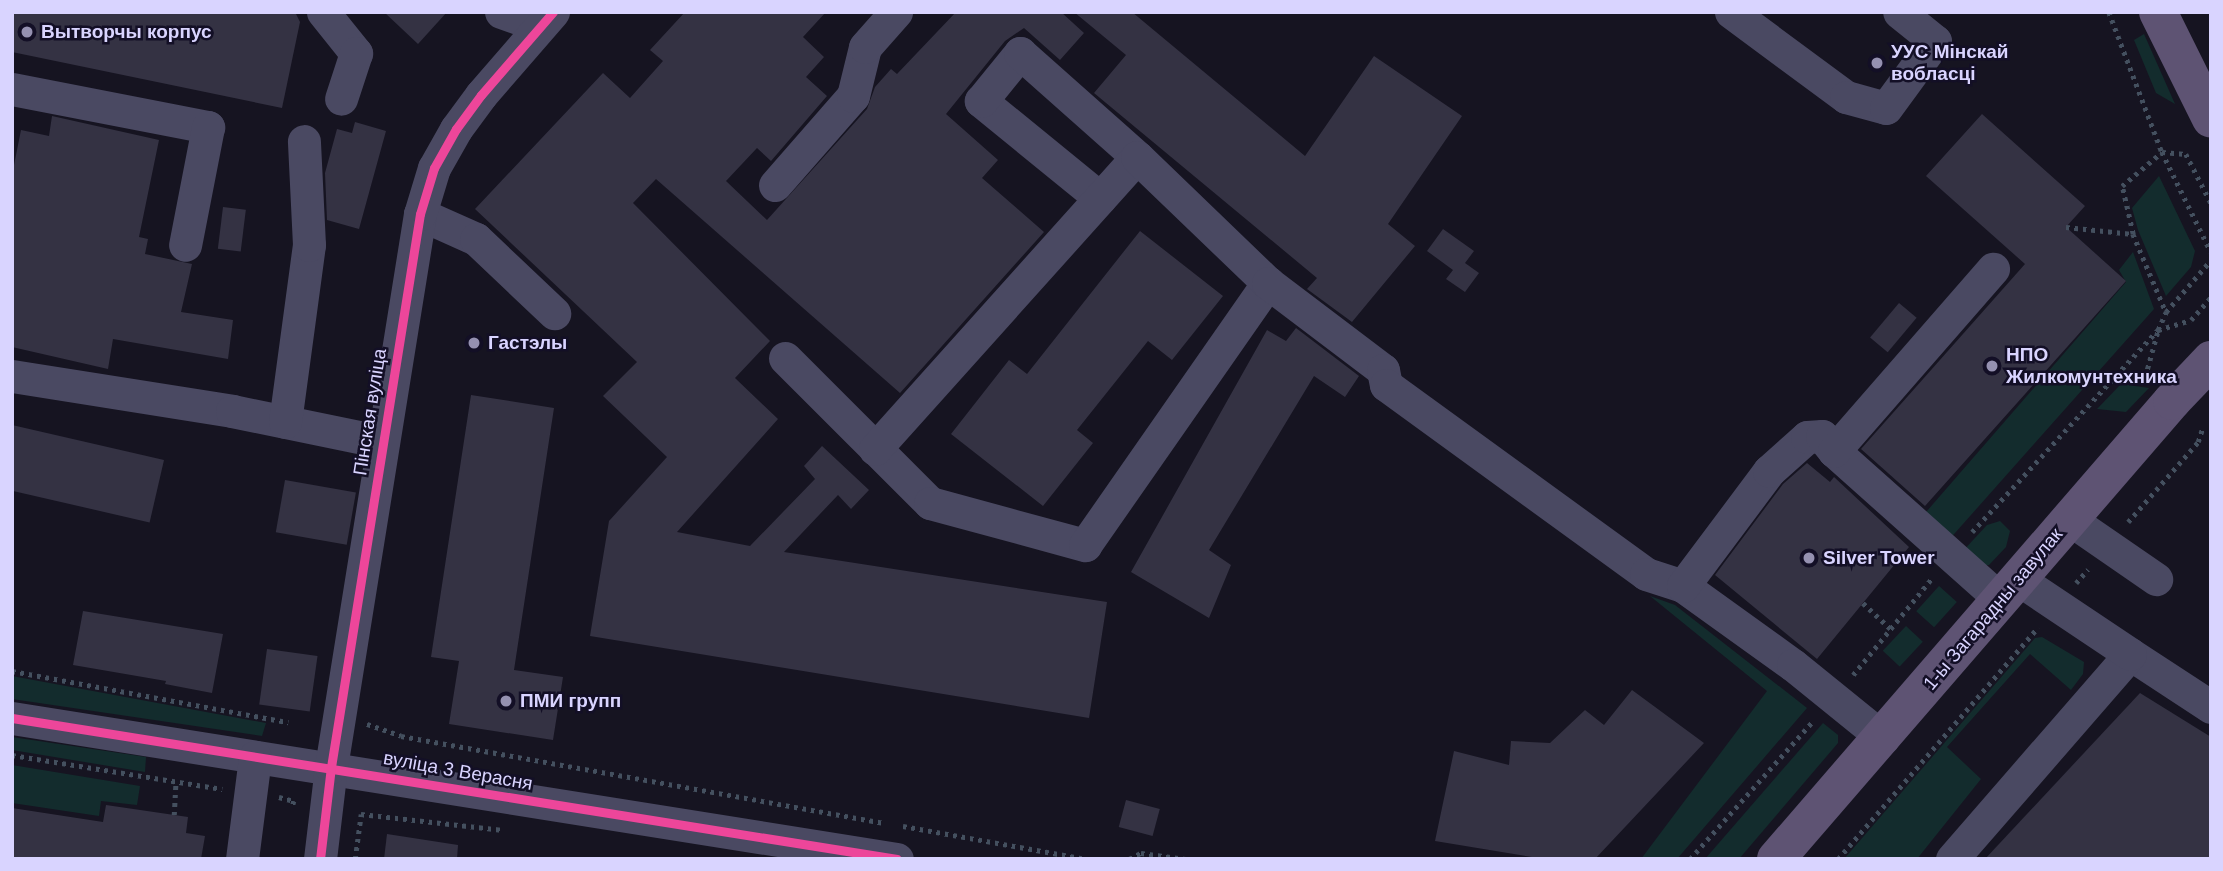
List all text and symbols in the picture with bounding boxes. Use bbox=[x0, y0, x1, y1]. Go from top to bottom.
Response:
place label: Вытворчы корпус bbox=[41, 21, 212, 43]
marker: Вытворчы корпус bbox=[19, 24, 35, 40]
place label: УУС Мінскай вобласці bbox=[1891, 41, 2009, 85]
marker: УУС Мінскай вобласці bbox=[1869, 55, 1885, 71]
place label: Гастэлы bbox=[488, 332, 567, 354]
marker: Гастэлы bbox=[466, 335, 482, 351]
place label: НПО Жилкомунтехника bbox=[2006, 344, 2177, 388]
street label: Пінская вуліца bbox=[349, 347, 391, 477]
marker: НПО Жилкомунтехника bbox=[1984, 358, 2000, 374]
street label: 1-ы Загарадны завулак bbox=[1919, 523, 2067, 695]
place label: Silver Tower bbox=[1823, 547, 1935, 569]
marker: Silver Tower bbox=[1801, 550, 1817, 566]
place label: ПМИ групп bbox=[520, 690, 621, 712]
marker: ПМИ групп bbox=[498, 693, 514, 709]
street label: вуліца 3 Верасня bbox=[382, 747, 534, 795]

